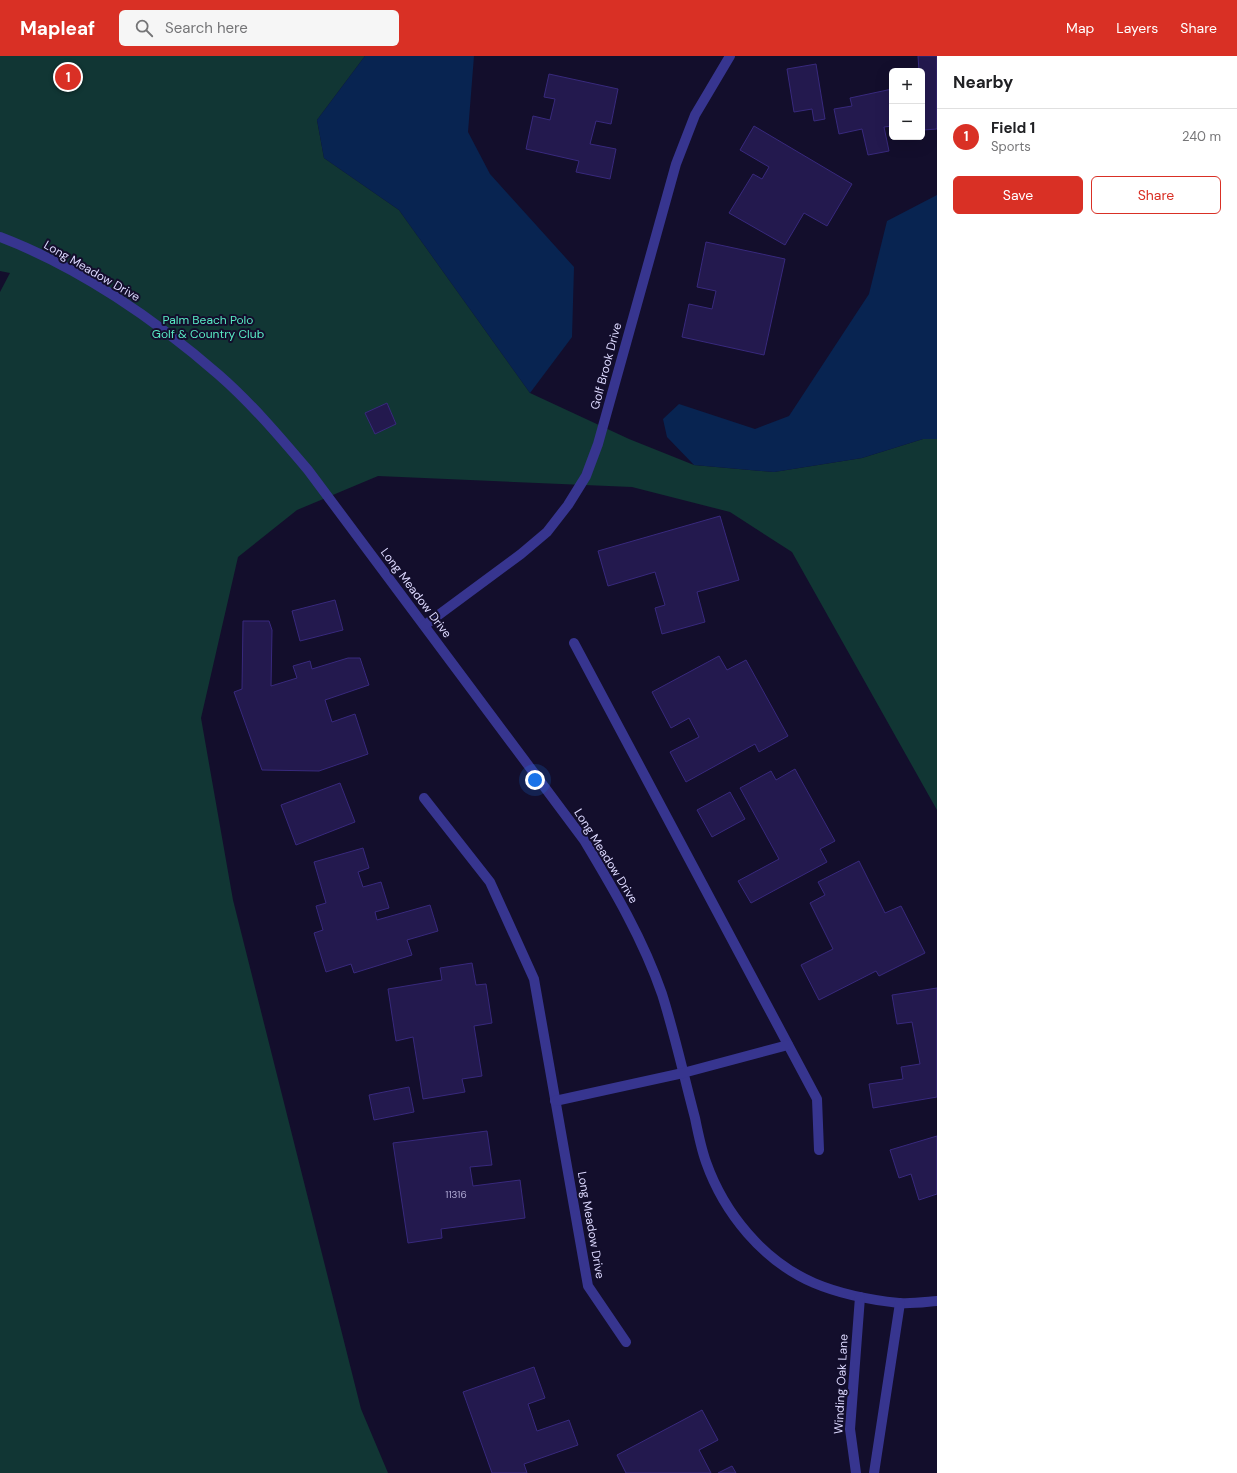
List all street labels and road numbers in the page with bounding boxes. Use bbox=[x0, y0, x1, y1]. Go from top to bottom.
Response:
street label: Long Meadow Drive bbox=[41, 237, 143, 305]
street label: Golf Brook Drive bbox=[587, 321, 625, 411]
street label: Long Meadow Drive bbox=[377, 545, 455, 641]
street label: Long Meadow Drive bbox=[570, 806, 642, 906]
street label: Long Meadow Drive bbox=[574, 1170, 608, 1280]
street label: Winding Oak Lane bbox=[830, 1333, 852, 1434]

